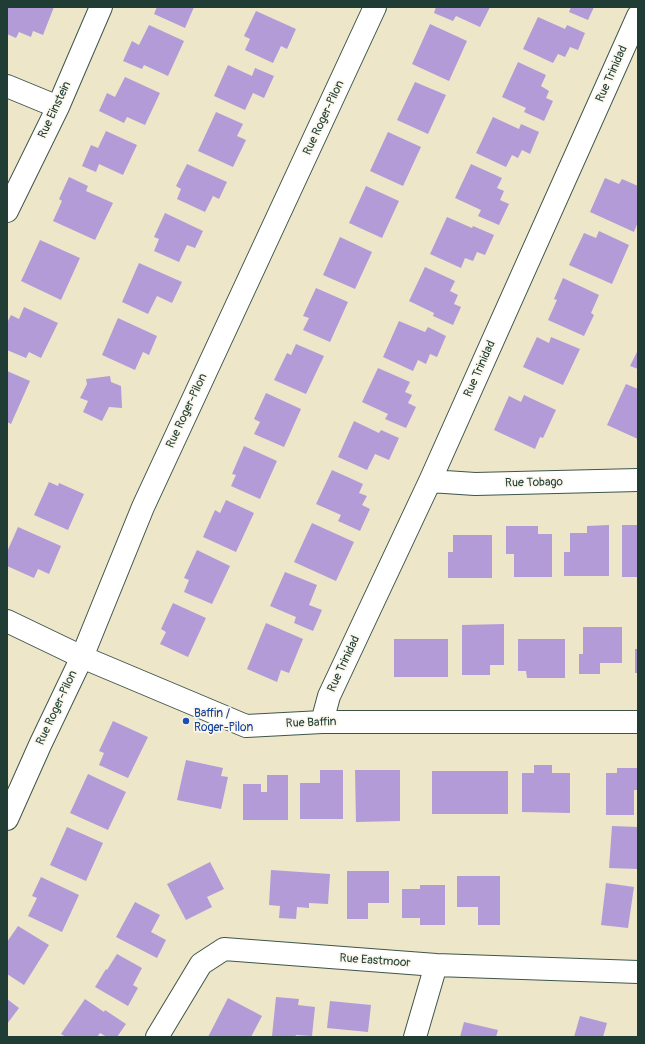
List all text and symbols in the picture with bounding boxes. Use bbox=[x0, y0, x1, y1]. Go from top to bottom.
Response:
street label: Rue Trinidad bbox=[593, 43, 631, 105]
street label: Rue Roger-Pilon bbox=[300, 78, 348, 158]
street label: Rue Einstein bbox=[36, 79, 74, 141]
street label: Rue Trinidad bbox=[461, 338, 499, 400]
street label: Rue Roger-Pilon bbox=[163, 371, 211, 451]
street label: Rue Tobago bbox=[505, 475, 563, 491]
street label: Rue Trinidad bbox=[325, 634, 363, 694]
street label: Rue Roger-Pilon bbox=[33, 668, 81, 748]
place label: Baffin / Roger-Pilon bbox=[194, 707, 253, 735]
street label: Rue Baffin bbox=[285, 715, 337, 731]
marker: Baffin / Roger-Pilon bbox=[181, 716, 191, 726]
street label: Rue Eastmoor bbox=[339, 951, 411, 971]

